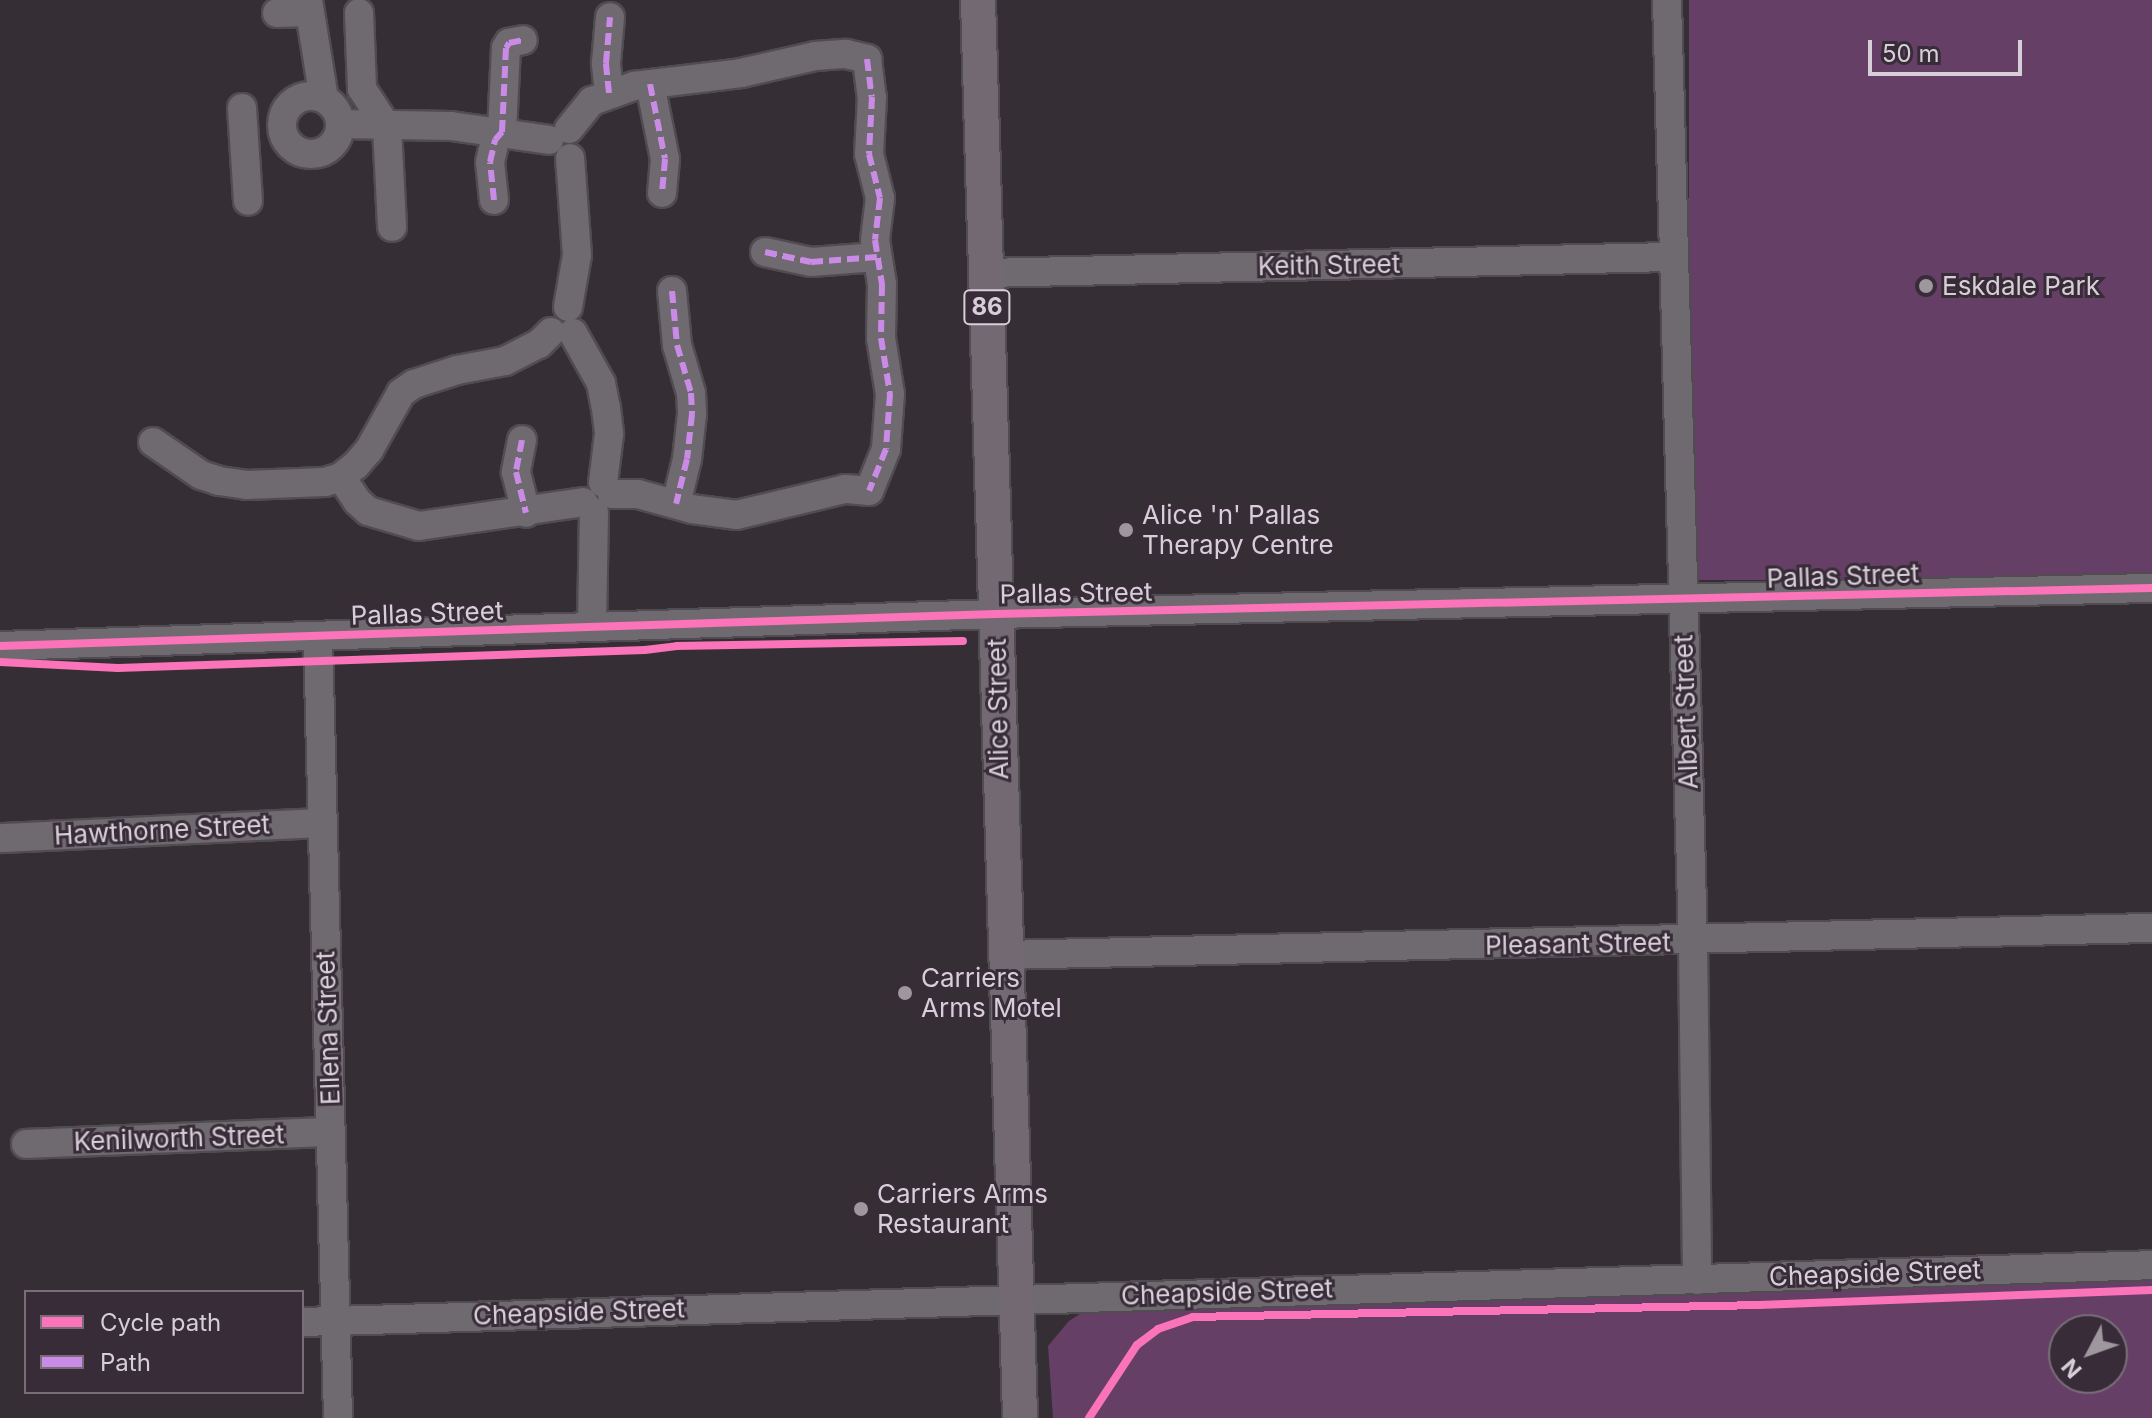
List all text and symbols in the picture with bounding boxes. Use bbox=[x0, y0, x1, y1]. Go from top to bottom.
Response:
scale bar bbox=[1872, 24, 2026, 74]
text: 50 m bbox=[1882, 39, 1940, 68]
street label: Keith Street bbox=[1258, 248, 1400, 282]
place label: Eskdale Park bbox=[1942, 270, 2100, 302]
marker: Eskdale Park bbox=[1917, 277, 1935, 295]
road number: 86 bbox=[963, 287, 1011, 327]
place label: Alice 'n' Pallas Therapy Centre bbox=[1142, 499, 1334, 560]
marker: Alice 'n' Pallas Therapy Centre bbox=[1117, 521, 1135, 539]
street label: Pallas Street bbox=[1766, 558, 1920, 594]
street label: Pallas Street bbox=[999, 576, 1153, 610]
street label: Pallas Street bbox=[350, 595, 504, 631]
street label: Albert Street bbox=[1668, 634, 1704, 790]
street label: Alice Street bbox=[981, 638, 1015, 780]
street label: Hawthorne Street bbox=[53, 809, 271, 851]
street label: Pleasant Street bbox=[1485, 927, 1671, 961]
street label: Ellena Street bbox=[310, 950, 346, 1106]
place label: Carriers Arms Motel bbox=[921, 962, 1062, 1024]
marker: Carriers Arms Motel bbox=[896, 984, 914, 1002]
street label: Kenilworth Street bbox=[73, 1119, 285, 1157]
place label: Carriers Arms Restaurant bbox=[877, 1178, 1048, 1240]
marker: Carriers Arms Restaurant bbox=[852, 1200, 870, 1218]
street label: Cheapside Street bbox=[1768, 1254, 1982, 1292]
street label: Cheapside Street bbox=[1120, 1273, 1334, 1311]
legend bbox=[24, 1290, 304, 1394]
street label: Cheapside Street bbox=[472, 1293, 686, 1331]
text: Cycle path bbox=[100, 1308, 221, 1337]
north arrow bbox=[2048, 1314, 2128, 1394]
text: Path bbox=[100, 1348, 151, 1377]
text: N bbox=[2056, 1354, 2087, 1383]

